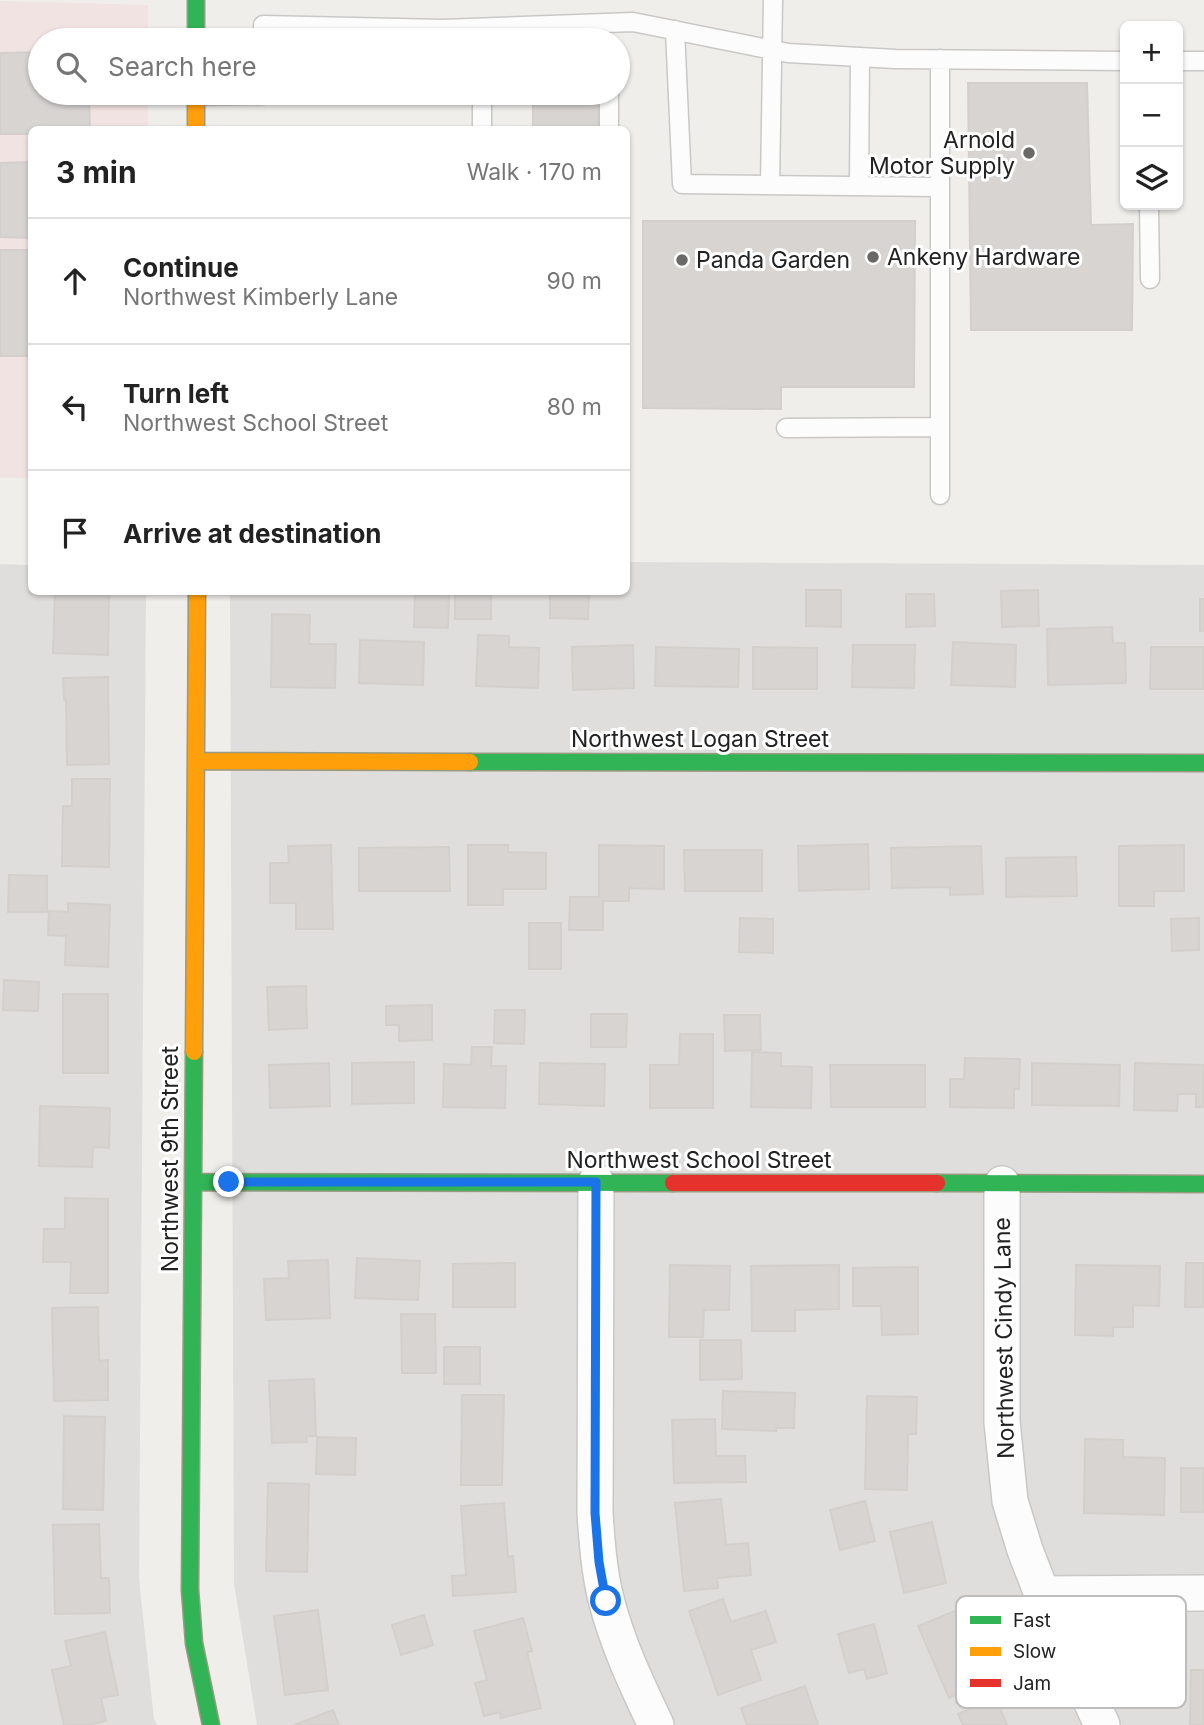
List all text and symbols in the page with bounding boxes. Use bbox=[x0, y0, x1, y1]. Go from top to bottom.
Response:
map controls bbox=[1120, 21, 1183, 210]
button: + bbox=[1120, 21, 1183, 84]
search box bbox=[28, 28, 630, 105]
icon: search bbox=[52, 48, 90, 86]
text: Search here bbox=[108, 51, 257, 82]
button: − bbox=[1120, 84, 1183, 147]
place label: Arnold Motor Supply bbox=[869, 126, 1015, 180]
marker: Arnold Motor Supply bbox=[1021, 145, 1037, 161]
button: layers bbox=[1120, 147, 1183, 210]
text: 3 min bbox=[56, 154, 137, 190]
text: Walk · 170 m bbox=[467, 158, 602, 186]
place label: Ankeny Hardware bbox=[887, 243, 1080, 271]
place label: Panda Garden bbox=[696, 246, 850, 274]
marker: Ankeny Hardware bbox=[865, 249, 881, 265]
text: Continue bbox=[123, 252, 239, 283]
marker: Panda Garden bbox=[674, 252, 690, 268]
icon: ahead bbox=[56, 262, 94, 300]
text: 90 m bbox=[547, 267, 602, 295]
text: Northwest Kimberly Lane bbox=[123, 283, 398, 311]
text: Turn left bbox=[123, 378, 229, 409]
icon: left bbox=[56, 388, 94, 426]
text: 80 m bbox=[547, 393, 602, 421]
text: Northwest School Street bbox=[123, 409, 388, 437]
icon: arrive bbox=[56, 514, 94, 552]
text: Arrive at destination bbox=[123, 518, 382, 549]
street label: Northwest Logan Street bbox=[571, 725, 829, 753]
street label: Northwest 9th Street bbox=[156, 1045, 184, 1272]
street label: Northwest School Street bbox=[566, 1146, 832, 1174]
route end bbox=[213, 1166, 244, 1197]
street label: Northwest Cindy Lane bbox=[988, 1217, 1020, 1459]
route start bbox=[590, 1585, 621, 1616]
legend bbox=[956, 1596, 1186, 1708]
text: Fast bbox=[1013, 1609, 1051, 1632]
text: Slow bbox=[1013, 1640, 1056, 1663]
text: Jam bbox=[1013, 1672, 1051, 1695]

